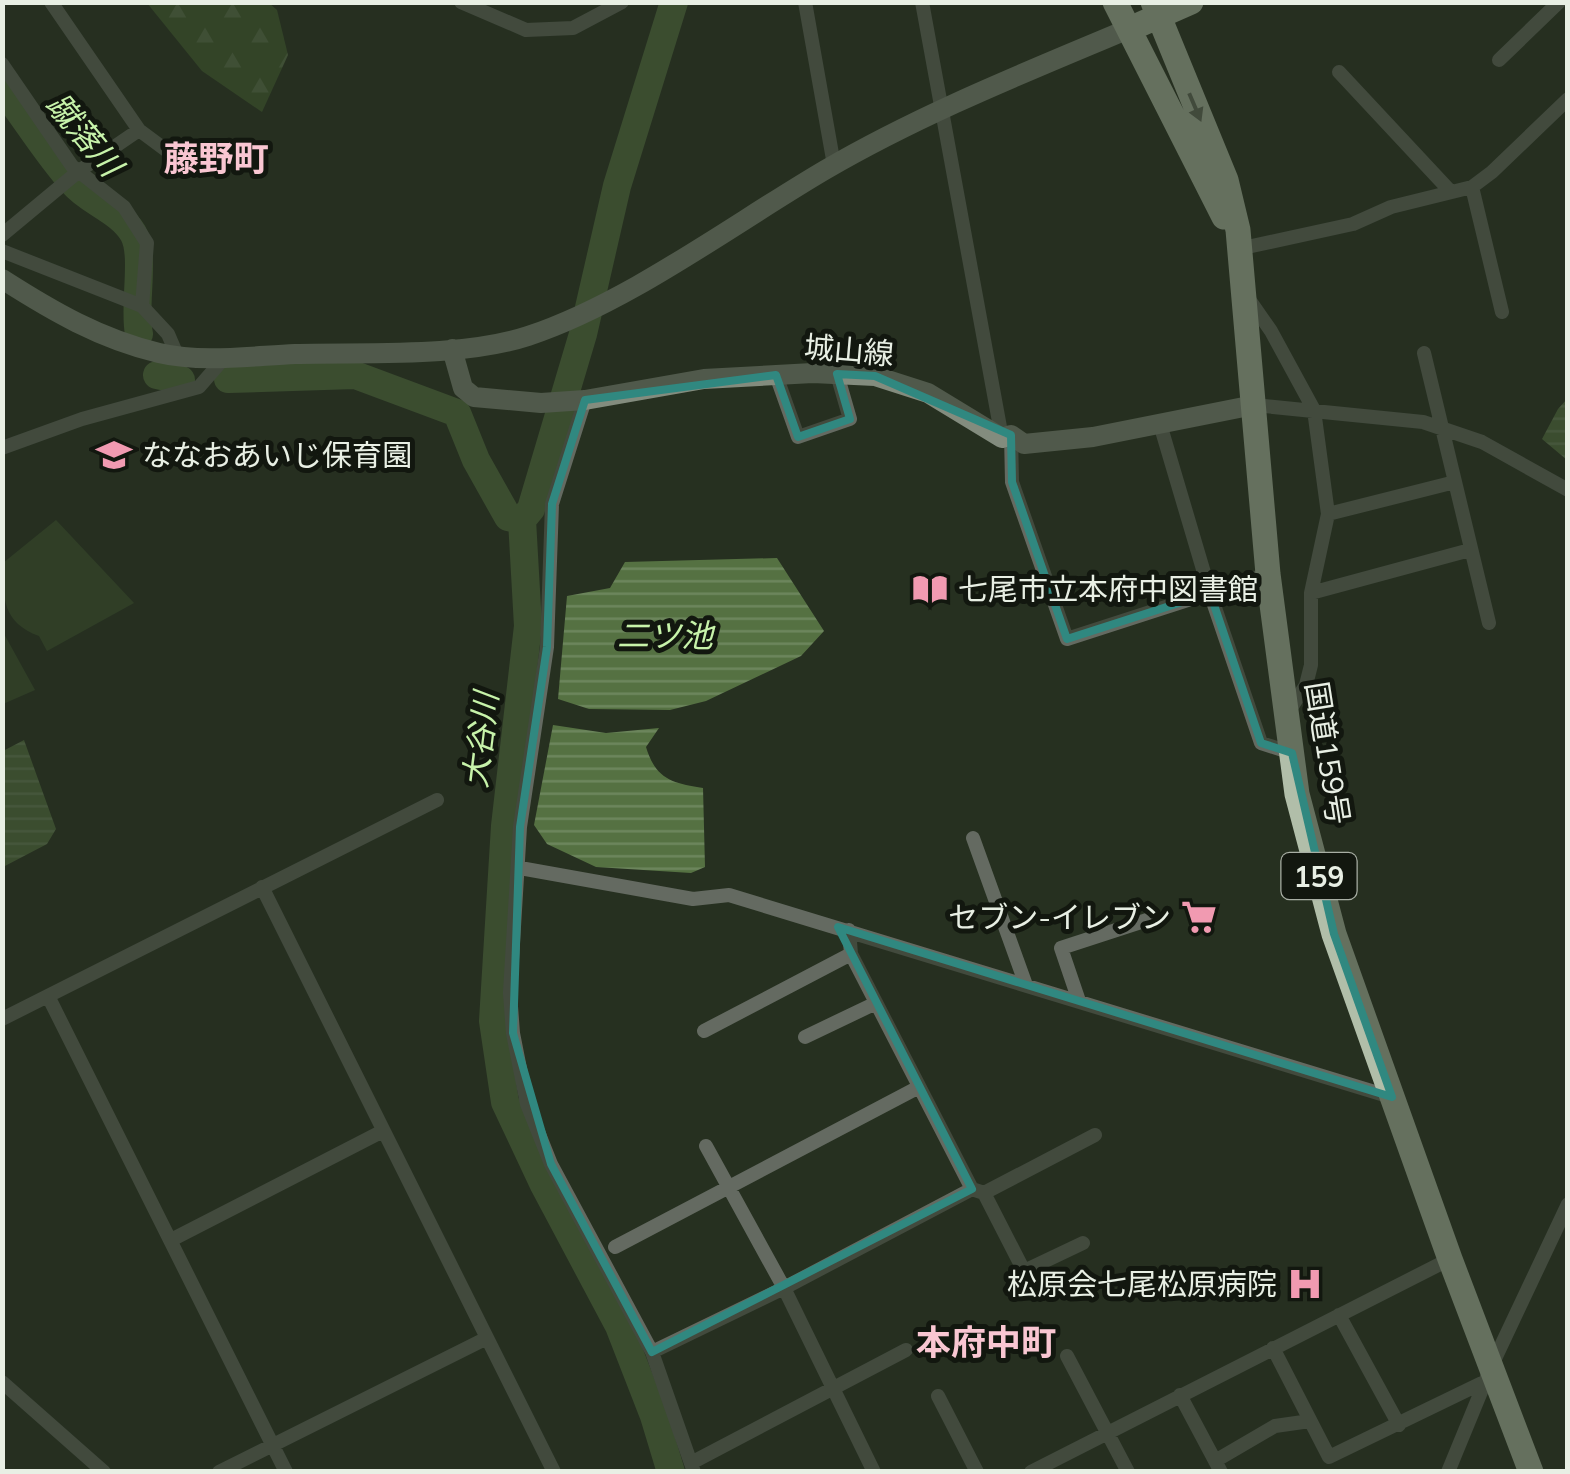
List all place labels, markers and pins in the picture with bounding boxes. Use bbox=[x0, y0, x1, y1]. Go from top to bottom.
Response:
school or university icon: ななおあいじ保育園 bbox=[95, 436, 133, 474]
place label: ななおあいじ保育園 bbox=[142, 436, 412, 474]
library icon: 七尾市立本府中図書館 bbox=[911, 570, 949, 608]
place label: 七尾市立本府中図書館 bbox=[958, 570, 1258, 608]
place label: セブン-イレブン bbox=[948, 898, 1171, 936]
supermarket icon: セブン-イレブン bbox=[1180, 898, 1218, 936]
place label: 松原会七尾松原病院 bbox=[1007, 1265, 1277, 1303]
hospital icon: 松原会七尾松原病院 bbox=[1286, 1265, 1324, 1303]

